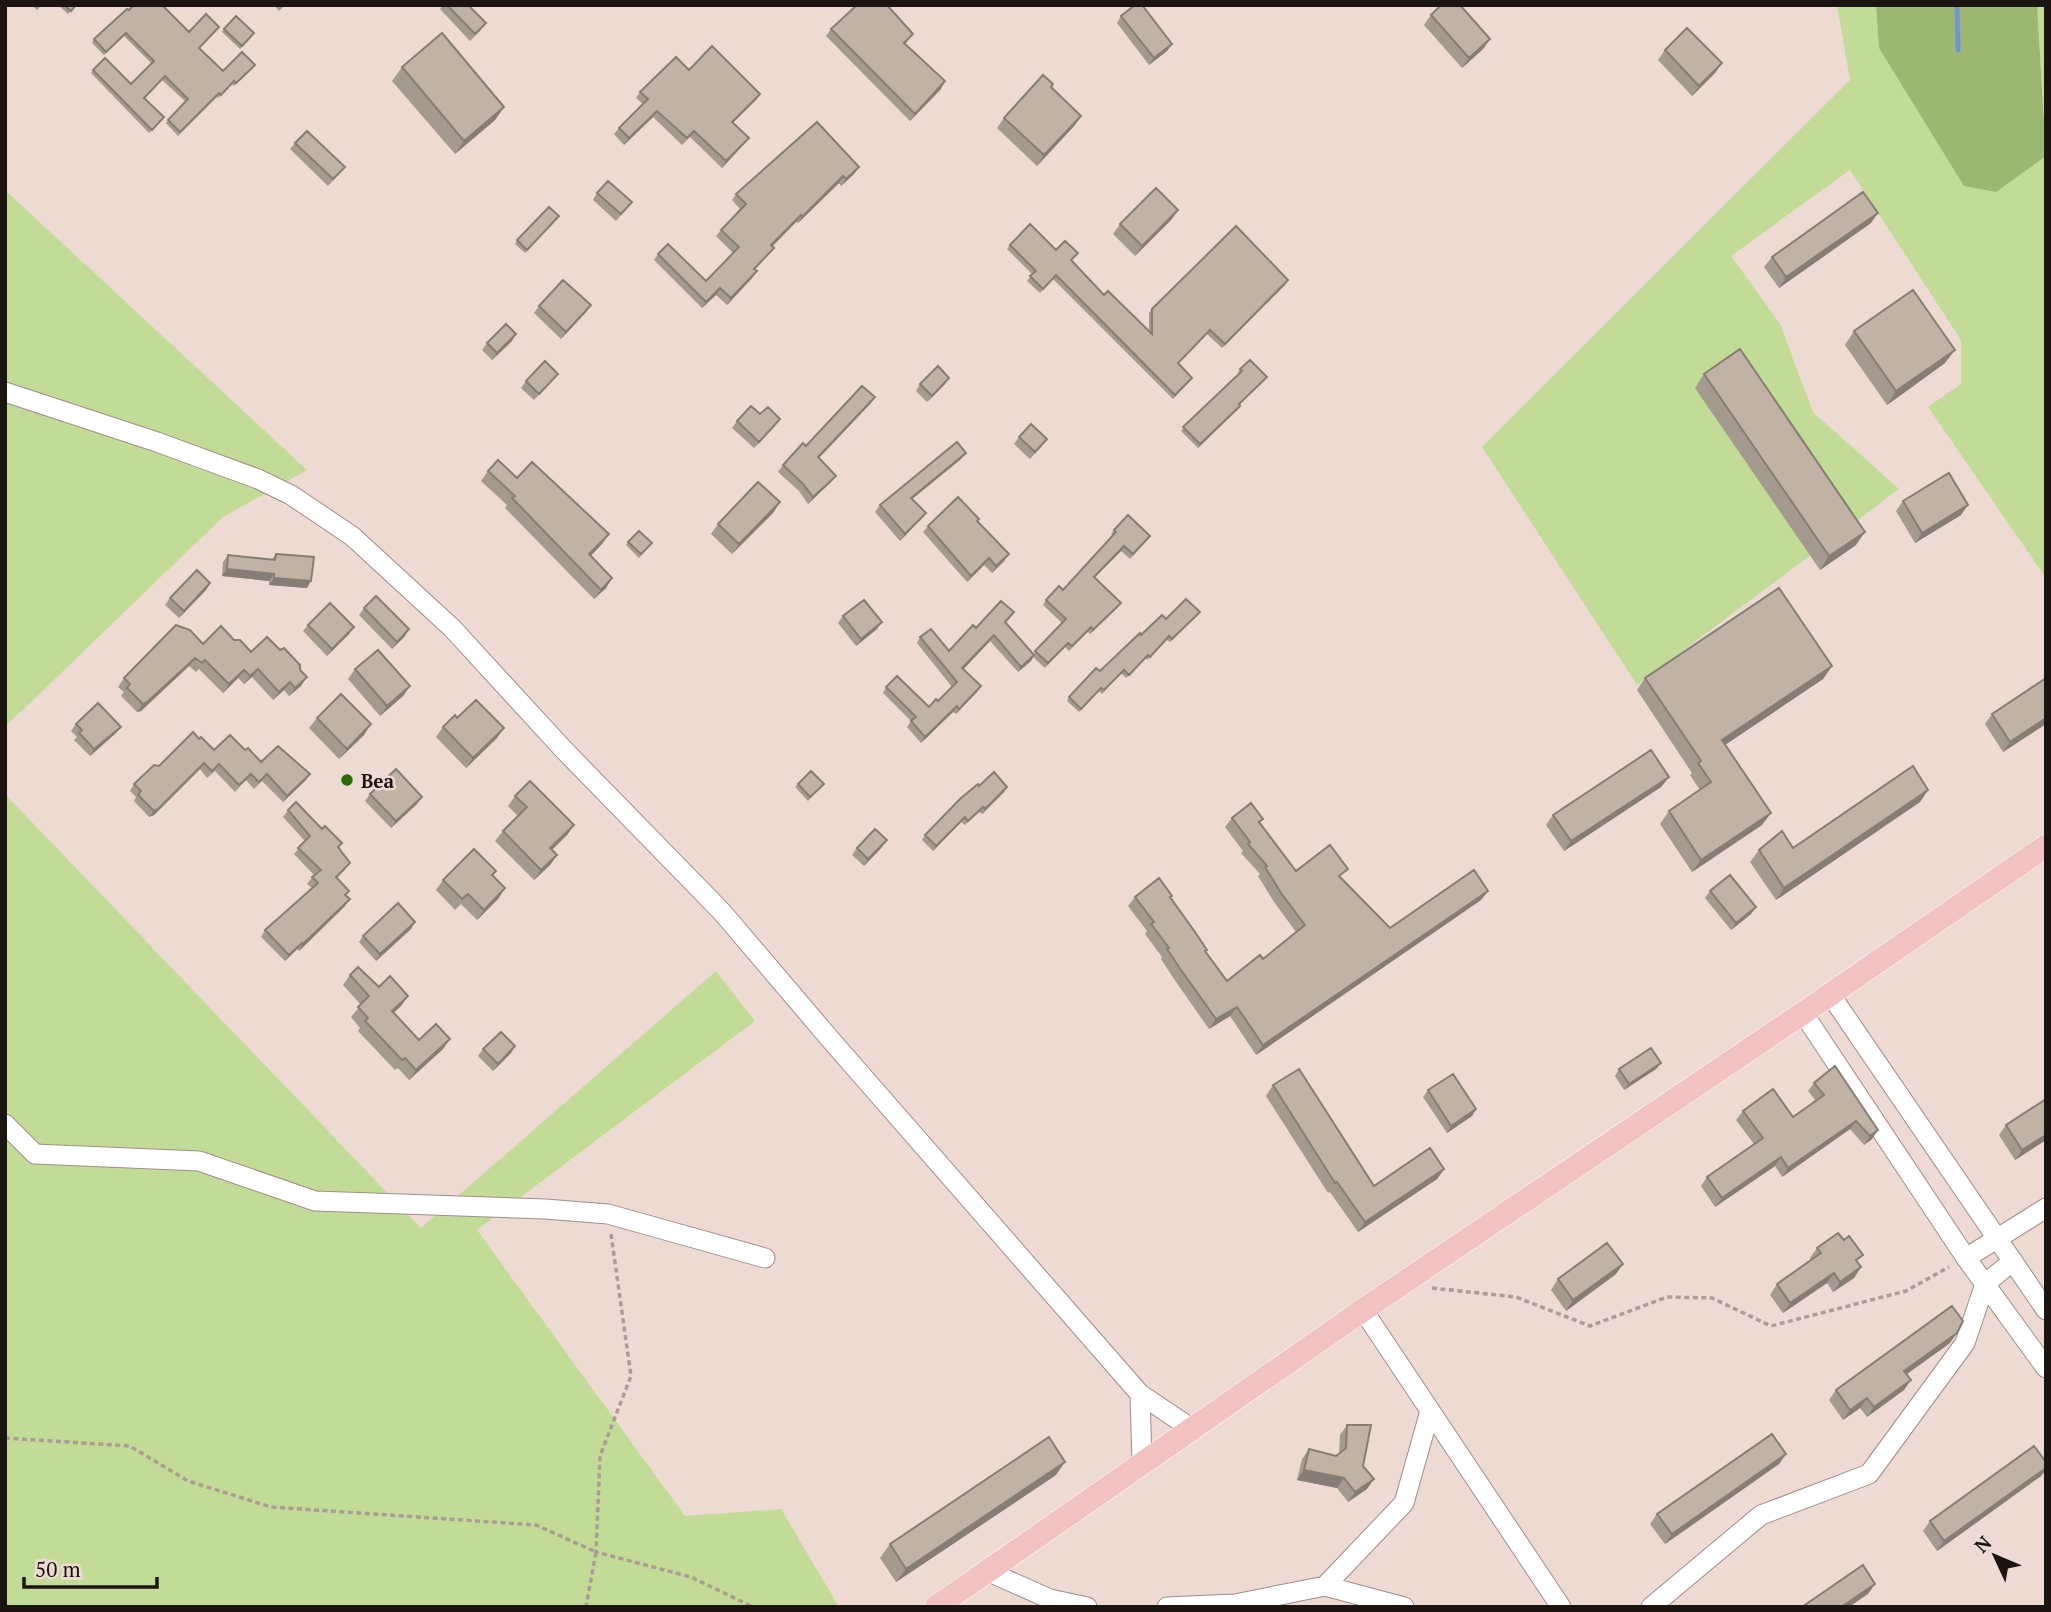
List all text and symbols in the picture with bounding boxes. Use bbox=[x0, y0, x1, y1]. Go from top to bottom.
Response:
place label: Bea bbox=[361, 768, 395, 793]
marker: Bea bbox=[339, 772, 355, 788]
north arrow bbox=[1960, 1521, 2030, 1591]
text: N bbox=[1968, 1530, 1997, 1558]
scale bar bbox=[24, 1546, 158, 1590]
text: 50 m bbox=[35, 1555, 81, 1583]

